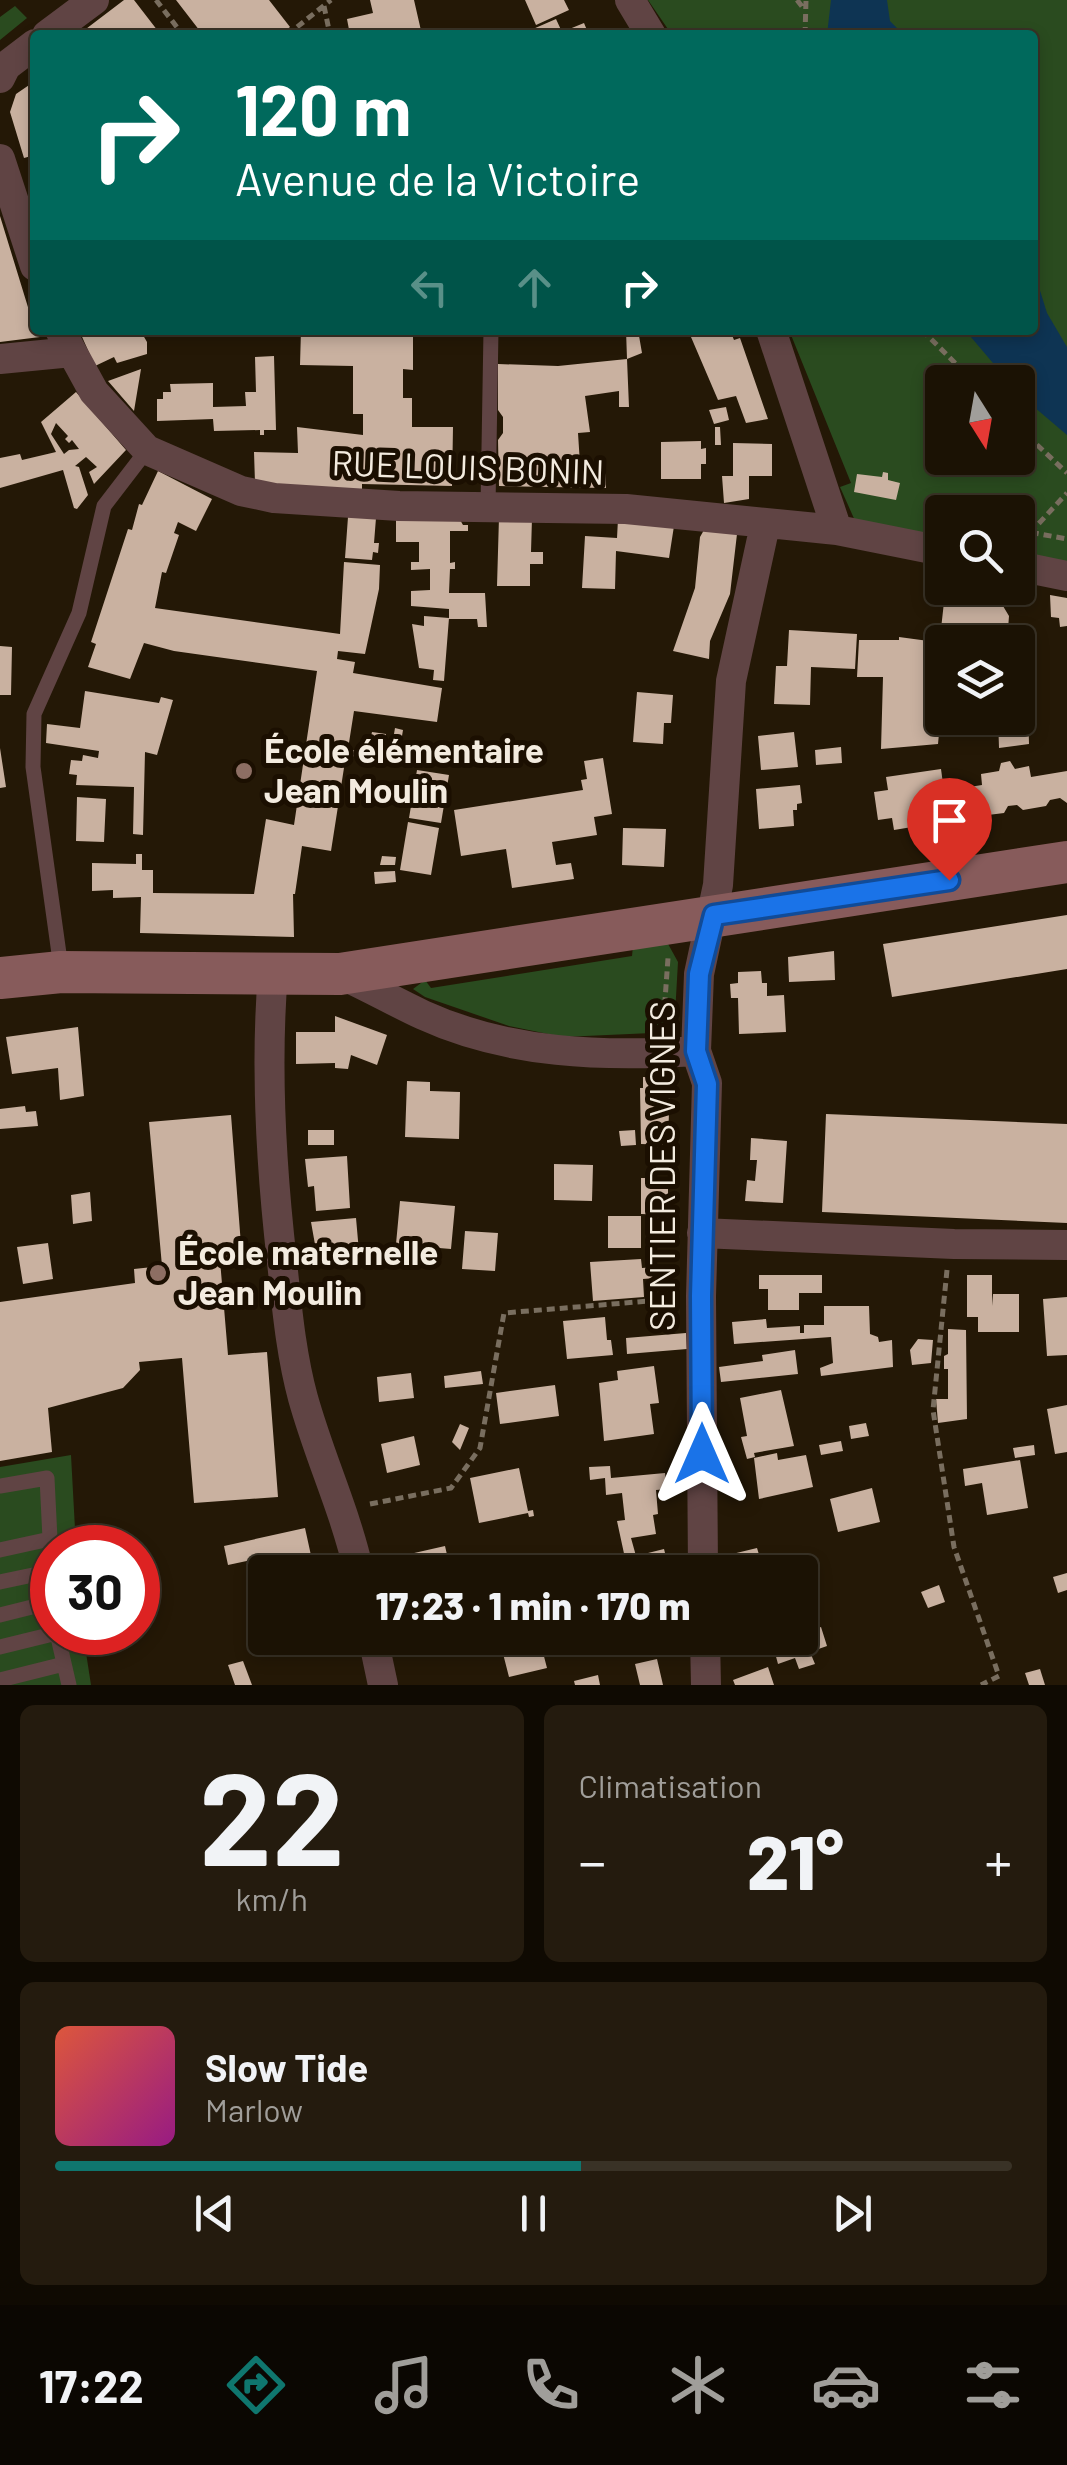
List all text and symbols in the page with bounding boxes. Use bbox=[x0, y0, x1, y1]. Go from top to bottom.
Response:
text: 120 m bbox=[235, 66, 411, 150]
icon: right bbox=[70, 70, 200, 200]
text: Avenue de la Victoire bbox=[235, 151, 640, 205]
icon: left bbox=[402, 260, 457, 315]
icon: ahead bbox=[507, 260, 562, 315]
icon: right bbox=[612, 260, 667, 315]
north arrow bbox=[925, 365, 1035, 475]
map controls bbox=[925, 365, 1035, 735]
street label: RUE LOUIS BONIN bbox=[331, 440, 605, 492]
button: search bbox=[925, 495, 1035, 605]
button: layers bbox=[925, 625, 1035, 735]
place label: École élémentaire Jean Moulin bbox=[264, 728, 544, 810]
marker: École élémentaire Jean Moulin bbox=[233, 760, 255, 782]
pin bbox=[907, 778, 992, 881]
icon: arrive bbox=[922, 793, 977, 848]
street label: SENTIER DES VIGNES bbox=[640, 1001, 682, 1331]
place label: École maternelle Jean Moulin bbox=[178, 1230, 438, 1312]
marker: École maternelle Jean Moulin bbox=[147, 1262, 169, 1284]
position arrow bbox=[650, 1402, 754, 1506]
speed limit sign: 30 bbox=[30, 1525, 160, 1655]
text: 17:23 · 1 min · 170 m bbox=[376, 1582, 690, 1628]
text: 22 bbox=[199, 1736, 345, 1892]
text: Climatisation bbox=[579, 1766, 762, 1804]
text: 21° bbox=[747, 1815, 844, 1905]
text: − bbox=[579, 1827, 606, 1893]
text: + bbox=[984, 1827, 1012, 1893]
text: km/h bbox=[236, 1879, 308, 1917]
text: Slow Tide bbox=[205, 2044, 368, 2090]
text: Marlow bbox=[205, 2090, 303, 2128]
icon: previous bbox=[187, 2186, 242, 2241]
icon: pause bbox=[506, 2186, 561, 2241]
icon: next bbox=[825, 2186, 880, 2241]
icon: directions bbox=[221, 2350, 291, 2420]
icon: music bbox=[369, 2350, 439, 2420]
icon: phone bbox=[516, 2350, 586, 2420]
icon: climate bbox=[663, 2350, 733, 2420]
icon: car bbox=[811, 2350, 881, 2420]
icon: filters bbox=[958, 2350, 1028, 2420]
text: 17:22 bbox=[39, 2358, 144, 2412]

